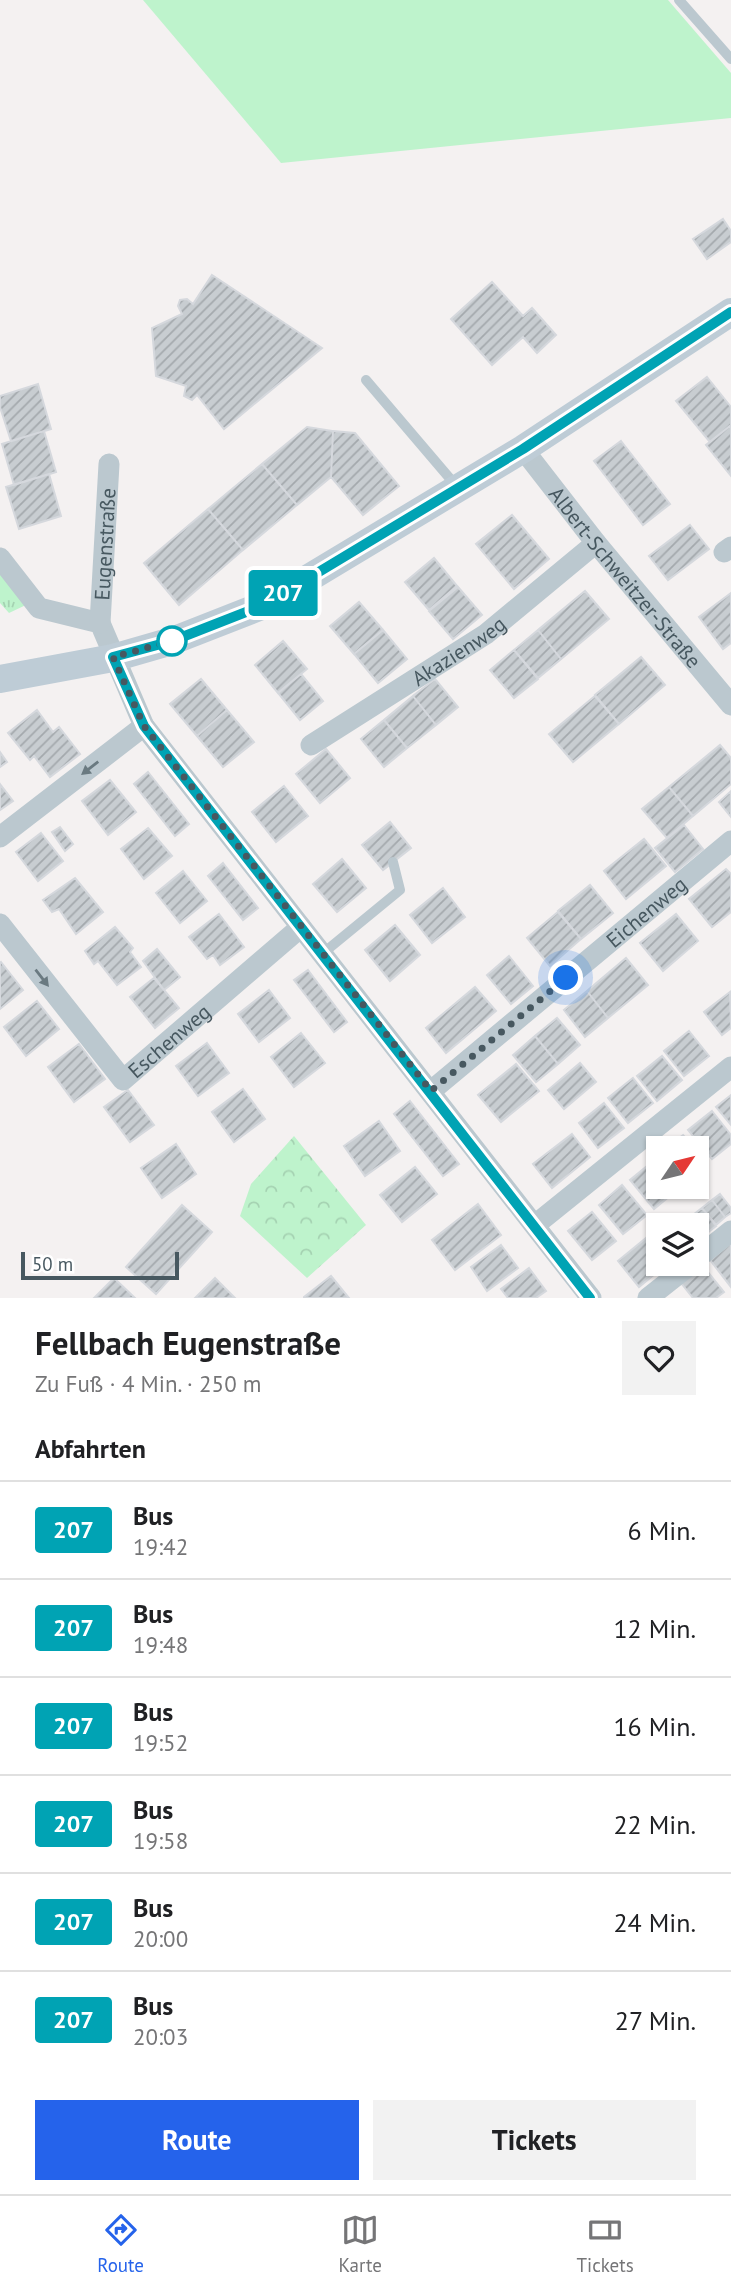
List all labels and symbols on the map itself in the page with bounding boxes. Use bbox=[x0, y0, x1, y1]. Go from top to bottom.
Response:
street label: Albert-Schweitzer-Straße bbox=[543, 481, 708, 673]
street label: Eugenstraße bbox=[88, 487, 121, 601]
line badge: 207 bbox=[243, 570, 323, 616]
street label: Akazienweg bbox=[406, 610, 511, 691]
unlabelled marker bbox=[157, 626, 187, 656]
one-way arrow bbox=[81, 761, 99, 776]
street label: Eichenweg bbox=[600, 870, 692, 953]
your location bbox=[548, 960, 583, 995]
one-way arrow bbox=[35, 968, 50, 986]
street label: Eschenweg bbox=[122, 998, 216, 1084]
north arrow bbox=[646, 1136, 709, 1199]
scale bar bbox=[21, 1249, 178, 1281]

